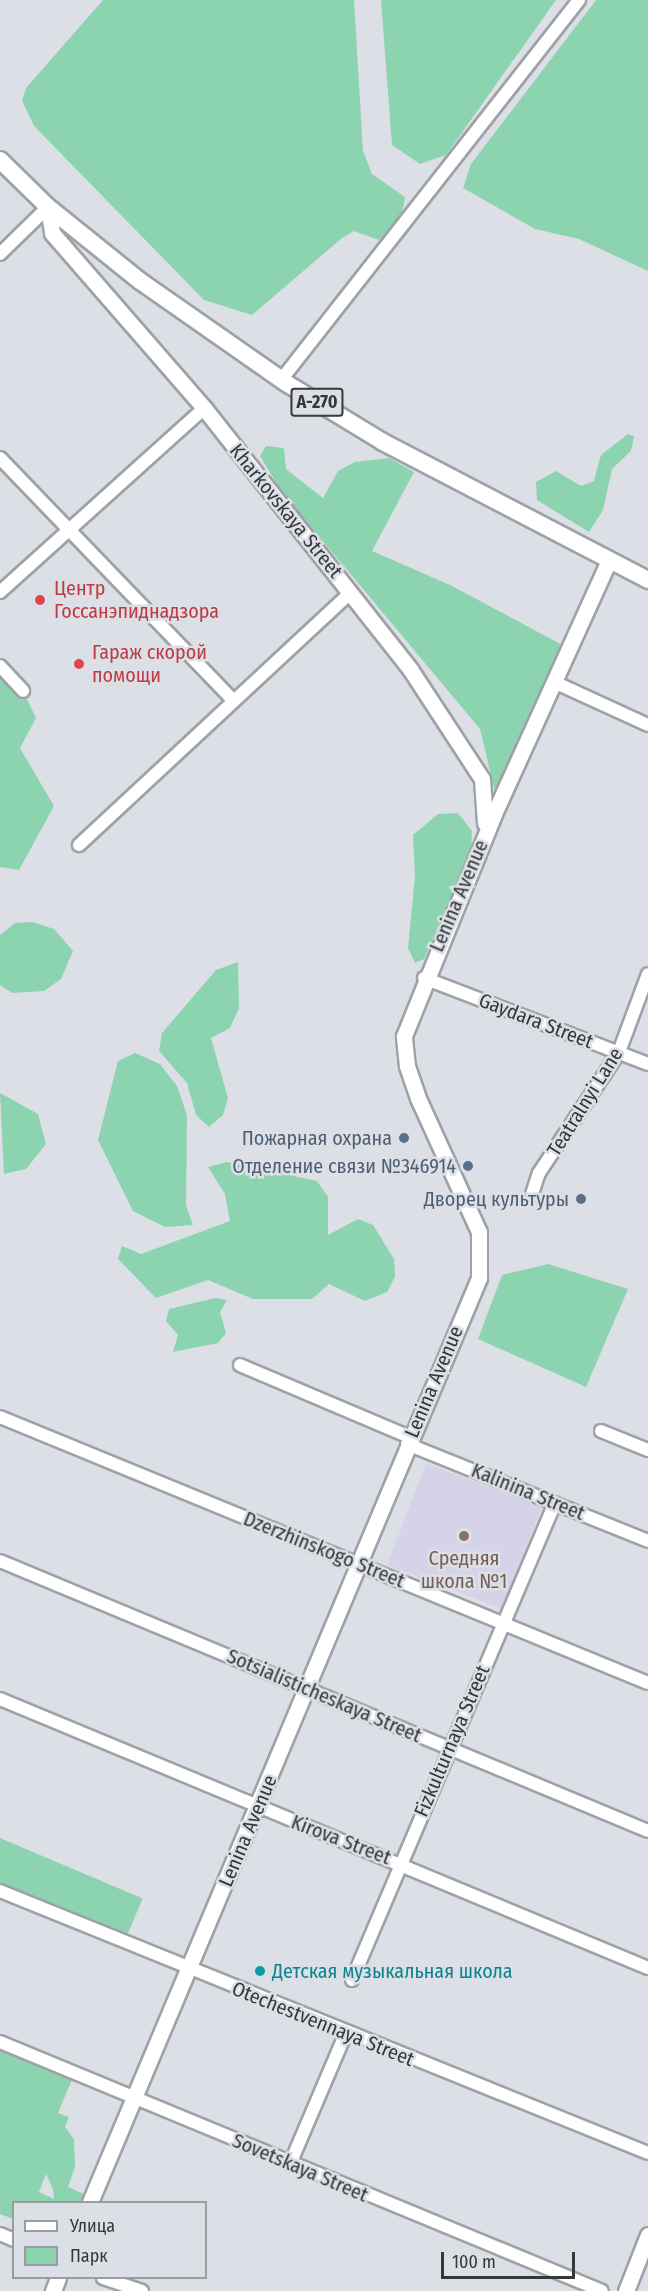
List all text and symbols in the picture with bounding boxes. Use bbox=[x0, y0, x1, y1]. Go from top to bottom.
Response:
road number: А-270 bbox=[290, 387, 344, 417]
street label: Kharkovskaya Street bbox=[225, 439, 347, 583]
place label: Центр Госсанэпиднадзора bbox=[54, 576, 219, 623]
marker: Центр Госсанэпиднадзора bbox=[31, 591, 49, 609]
place label: Гараж скорой помощи bbox=[92, 640, 207, 687]
marker: Гараж скорой помощи bbox=[70, 655, 88, 673]
street label: Lenina Avenue bbox=[425, 837, 493, 955]
street label: Gaydara Street bbox=[476, 988, 596, 1054]
street label: Teatralnyi Lane bbox=[542, 1043, 628, 1161]
place label: Пожарная охрана bbox=[242, 1126, 392, 1150]
marker: Пожарная охрана bbox=[397, 1131, 411, 1145]
place label: Отделение связи №346914 bbox=[232, 1154, 456, 1178]
marker: Отделение связи №346914 bbox=[461, 1159, 475, 1173]
place label: Дворец культуры bbox=[424, 1187, 569, 1211]
marker: Дворец культуры bbox=[574, 1192, 588, 1206]
street label: Lenina Avenue bbox=[400, 1323, 468, 1441]
street label: Kalinina Street bbox=[468, 1458, 588, 1526]
street label: Dzerzhinskogo Street bbox=[240, 1507, 408, 1593]
marker: Средняя школа №1 bbox=[457, 1529, 471, 1543]
place label: Средняя школа №1 bbox=[421, 1546, 507, 1593]
street label: Sotsialisticheskaya Street bbox=[223, 1644, 425, 1748]
street label: Fizkulturnaya Street bbox=[409, 1662, 495, 1820]
street label: Lenina Avenue bbox=[214, 1772, 282, 1890]
street label: Kirova Street bbox=[288, 1810, 394, 1870]
place label: Детская музыкальная школа bbox=[272, 1959, 513, 1983]
marker: Детская музыкальная школа bbox=[253, 1964, 267, 1978]
street label: Otechestvennaya Street bbox=[228, 1976, 418, 2072]
street label: Sovetskaya Street bbox=[229, 2129, 371, 2207]
legend bbox=[12, 2201, 207, 2279]
text: Улица bbox=[70, 2215, 115, 2237]
scale bar bbox=[444, 2240, 578, 2278]
text: Парк bbox=[70, 2245, 108, 2267]
text: 100 m bbox=[452, 2251, 496, 2273]

